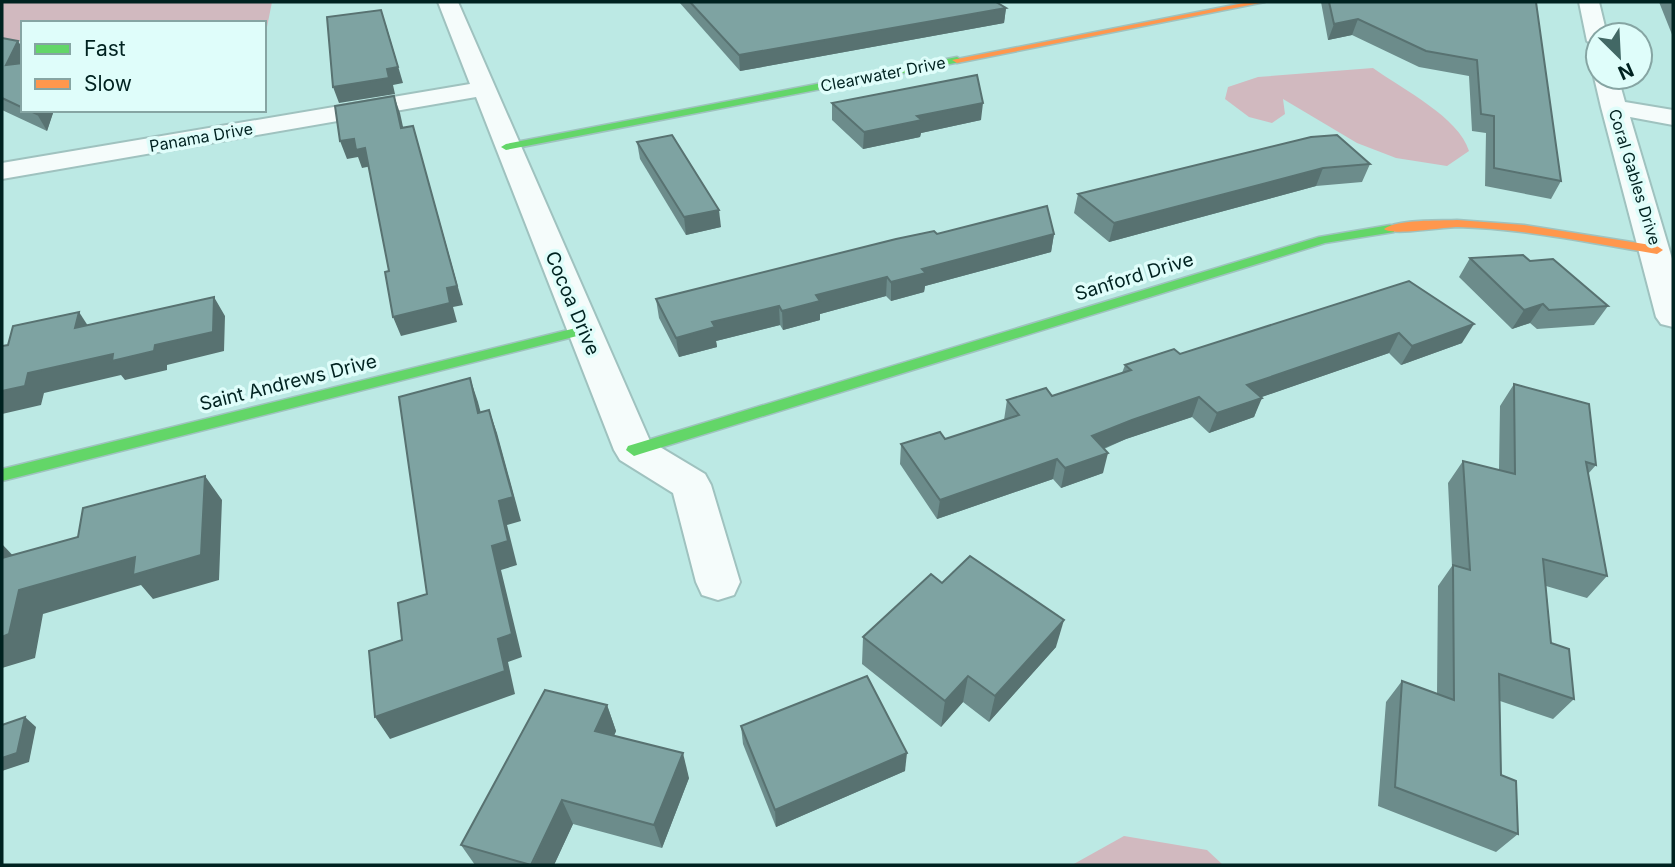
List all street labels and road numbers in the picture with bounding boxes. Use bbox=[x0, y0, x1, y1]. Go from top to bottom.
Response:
street label: Clearwater Drive bbox=[819, 52, 947, 96]
street label: Coral Gables Drive bbox=[1605, 107, 1665, 247]
street label: Panama Drive bbox=[148, 118, 254, 156]
street label: Cocoa Drive bbox=[540, 248, 605, 359]
street label: Sanford Drive bbox=[1072, 248, 1196, 305]
street label: Saint Andrews Drive bbox=[197, 349, 379, 416]

